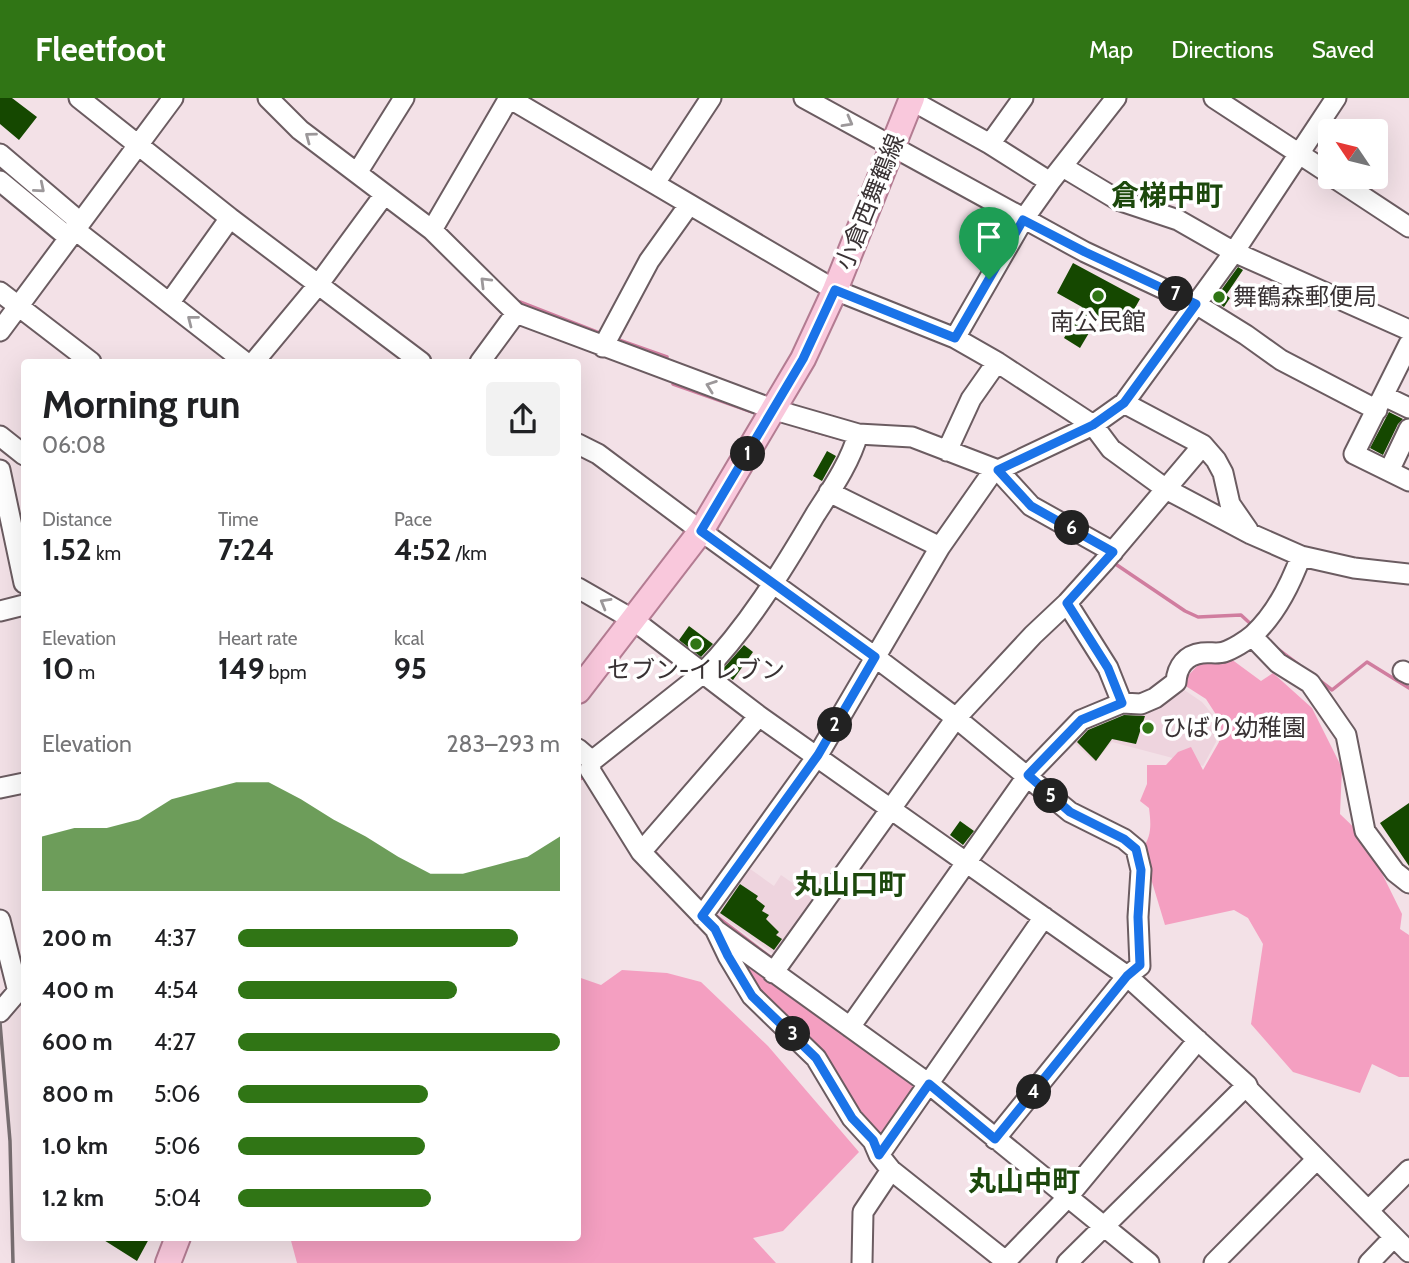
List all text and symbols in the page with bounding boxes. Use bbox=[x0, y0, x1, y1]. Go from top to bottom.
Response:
text: Fleetfoot bbox=[35, 29, 166, 69]
text: Map bbox=[1089, 35, 1133, 64]
text: Directions bbox=[1171, 35, 1274, 64]
text: Saved bbox=[1312, 35, 1374, 64]
one-way arrow bbox=[841, 114, 853, 128]
north arrow bbox=[1318, 119, 1388, 189]
map controls bbox=[1318, 119, 1388, 189]
street label: 小倉西舞鶴線 bbox=[829, 130, 910, 274]
one-way arrow bbox=[305, 133, 317, 146]
district label: 倉梯中町 bbox=[1111, 178, 1223, 212]
one-way arrow bbox=[31, 180, 44, 192]
pin bbox=[959, 207, 1019, 279]
icon: arrive bbox=[970, 218, 1008, 256]
pin: 7 bbox=[1158, 276, 1194, 312]
one-way arrow bbox=[480, 277, 493, 290]
text: 7 bbox=[1171, 282, 1180, 305]
place label: 舞鶴森郵便局 bbox=[1233, 282, 1377, 311]
marker: 南公民館 bbox=[1090, 288, 1106, 304]
marker: 舞鶴森郵便局 bbox=[1211, 289, 1227, 305]
place label: 南公民館 bbox=[1050, 307, 1146, 336]
one-way arrow bbox=[187, 315, 199, 328]
one-way arrow bbox=[705, 380, 717, 394]
text: Morning run bbox=[42, 381, 241, 428]
button: share bbox=[486, 382, 560, 456]
text: 06:08 bbox=[42, 431, 106, 459]
pin: 1 bbox=[730, 436, 766, 472]
text: 1 bbox=[744, 442, 751, 465]
text: Distance bbox=[42, 508, 112, 531]
text: Time bbox=[218, 508, 258, 531]
text: Pace bbox=[394, 508, 432, 531]
pin: 6 bbox=[1054, 510, 1090, 546]
text: 6 bbox=[1066, 516, 1077, 539]
text: 1.52 bbox=[42, 531, 92, 568]
text: 7:24 bbox=[218, 531, 274, 568]
text: 4:52 bbox=[394, 531, 451, 568]
text: km bbox=[92, 542, 121, 565]
text: /km bbox=[451, 542, 487, 565]
one-way arrow bbox=[599, 599, 612, 612]
text: Elevation bbox=[42, 627, 116, 650]
text: Heart rate bbox=[218, 627, 298, 650]
text: kcal bbox=[394, 627, 424, 650]
marker: セブン-イレブン bbox=[688, 636, 704, 652]
text: 10 bbox=[42, 650, 74, 687]
text: 149 bbox=[218, 650, 265, 687]
text: 95 bbox=[394, 650, 427, 687]
place label: セブン-イレブン bbox=[607, 655, 785, 684]
text: m bbox=[74, 661, 95, 684]
text: bpm bbox=[265, 661, 307, 684]
pin: 2 bbox=[818, 708, 852, 742]
text: 2 bbox=[829, 713, 840, 736]
place label: ひばり幼稚園 bbox=[1162, 713, 1306, 742]
marker: ひばり幼稚園 bbox=[1140, 720, 1156, 736]
text: Elevation bbox=[42, 730, 132, 758]
text: 283–293 m bbox=[447, 730, 560, 758]
pin: 5 bbox=[1034, 778, 1068, 814]
text: 5 bbox=[1045, 784, 1056, 807]
district label: 丸山口町 bbox=[794, 867, 906, 901]
text: 200 m bbox=[42, 924, 112, 952]
text: 4:37 bbox=[154, 924, 196, 952]
text: 400 m bbox=[42, 976, 114, 1004]
text: 4:54 bbox=[154, 976, 198, 1004]
pin: 3 bbox=[776, 1016, 810, 1052]
text: 3 bbox=[787, 1022, 798, 1045]
text: 600 m bbox=[42, 1028, 113, 1056]
text: 4:27 bbox=[154, 1028, 196, 1056]
pin: 4 bbox=[1016, 1074, 1052, 1110]
text: 800 m bbox=[42, 1080, 114, 1108]
text: 5:06 bbox=[154, 1080, 200, 1108]
text: 4 bbox=[1028, 1080, 1039, 1103]
text: 1.0 km bbox=[42, 1132, 108, 1160]
text: 5:06 bbox=[154, 1132, 200, 1160]
district label: 丸山中町 bbox=[968, 1164, 1080, 1198]
text: 1.2 km bbox=[42, 1184, 104, 1212]
text: 5:04 bbox=[154, 1184, 201, 1212]

